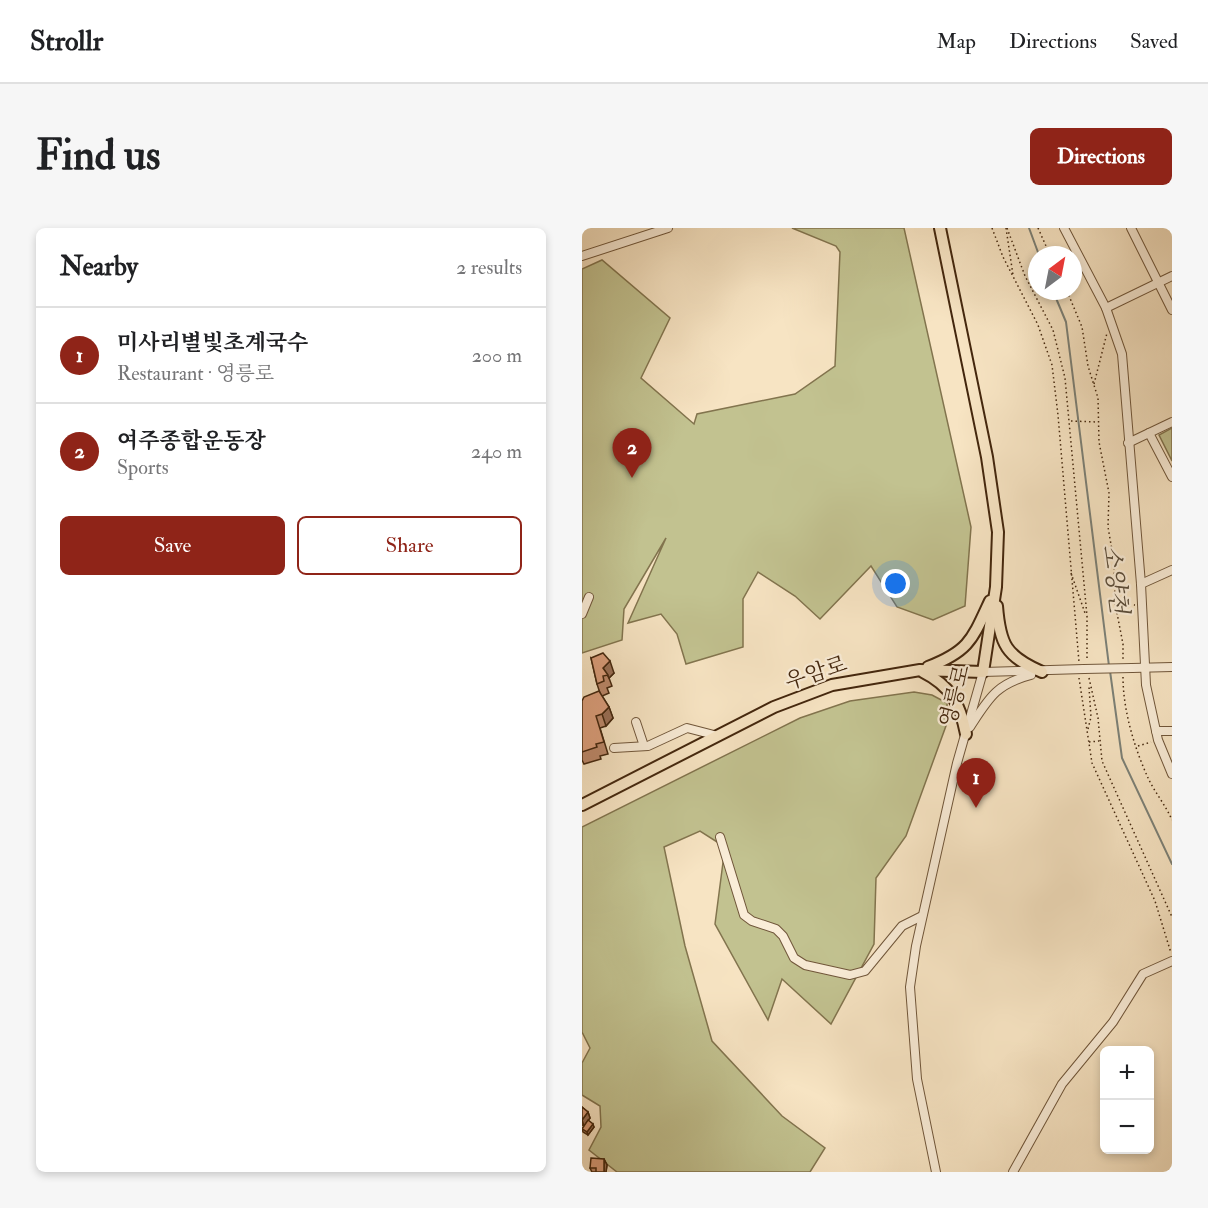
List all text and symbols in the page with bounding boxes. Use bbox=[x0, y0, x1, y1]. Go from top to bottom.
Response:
text: Strollr bbox=[30, 24, 103, 59]
text: Map bbox=[936, 28, 976, 55]
text: Directions bbox=[1009, 28, 1097, 55]
text: Saved bbox=[1130, 28, 1178, 55]
button: Directions bbox=[1030, 128, 1172, 185]
text: Find us bbox=[36, 130, 160, 182]
north arrow bbox=[1028, 246, 1082, 300]
text: Nearby bbox=[60, 251, 138, 283]
text: 2 results bbox=[456, 255, 522, 280]
text: 미사리별빛초계국수 bbox=[117, 329, 308, 357]
text: 1 bbox=[76, 343, 83, 368]
text: 200 m bbox=[472, 343, 522, 368]
text: Restaurant · 영릉로 bbox=[117, 361, 274, 386]
text: 여주종합운동장 bbox=[117, 427, 266, 455]
pin: 2 bbox=[613, 428, 652, 478]
text: 2 bbox=[74, 439, 85, 464]
text: 240 m bbox=[471, 439, 522, 464]
text: Sports bbox=[117, 455, 169, 480]
button: Save bbox=[60, 516, 285, 575]
button: Share bbox=[297, 516, 522, 575]
water label: 소양천 bbox=[1095, 543, 1135, 617]
your location bbox=[881, 569, 910, 598]
street label: 우암로 bbox=[781, 650, 851, 696]
street label: 영릉로 bbox=[934, 662, 976, 730]
pin: 1 bbox=[956, 758, 996, 808]
map controls bbox=[1100, 1046, 1154, 1154]
button: + bbox=[1100, 1046, 1154, 1100]
button: − bbox=[1100, 1100, 1154, 1154]

